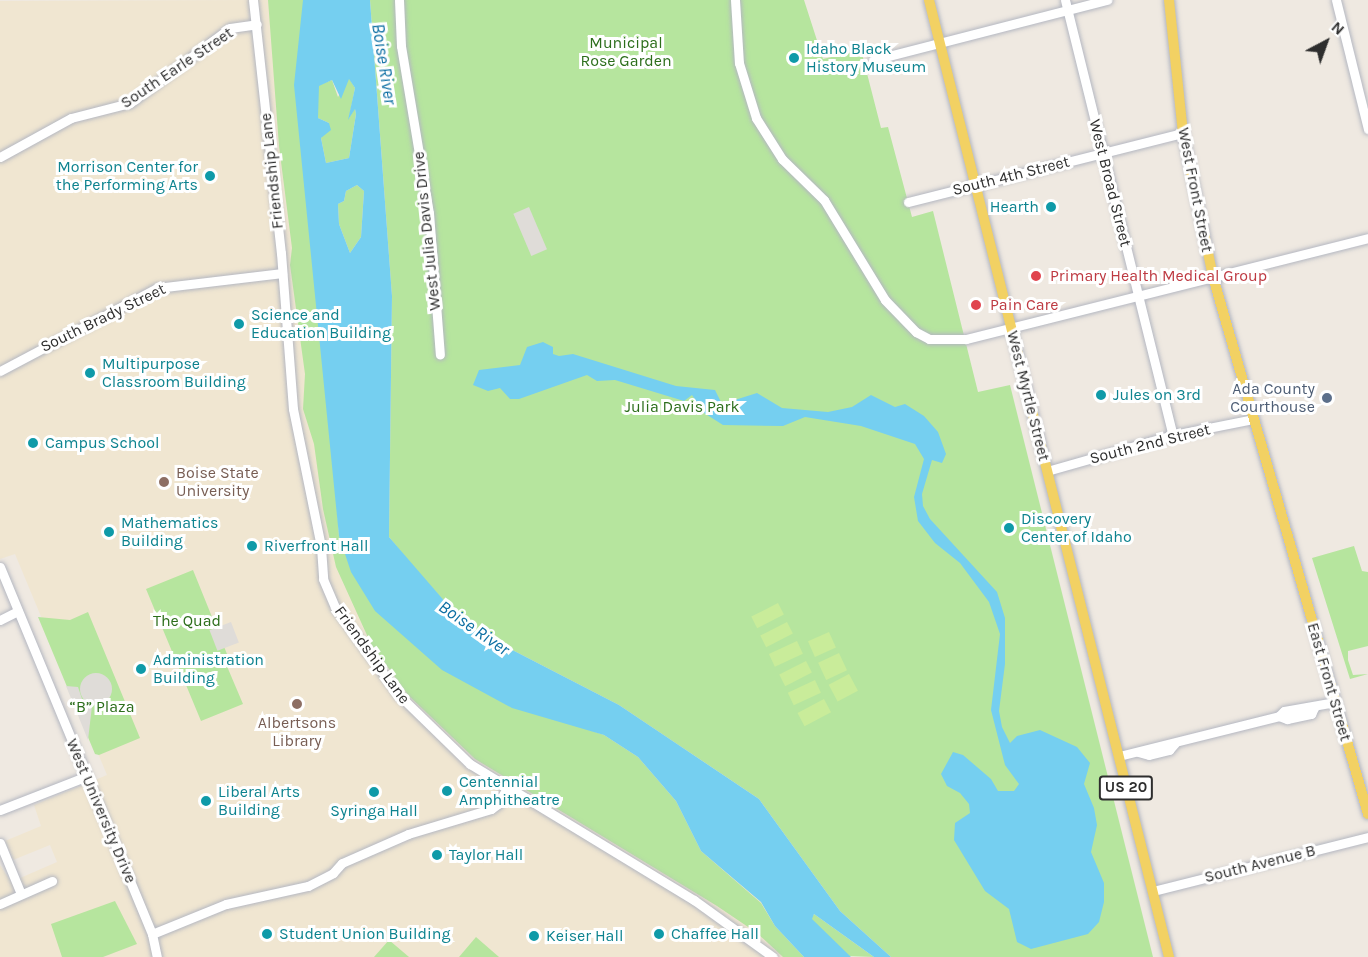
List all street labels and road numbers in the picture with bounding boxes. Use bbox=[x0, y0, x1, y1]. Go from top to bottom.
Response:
street label: South Earle Street bbox=[117, 23, 237, 113]
street label: Friendship Lane bbox=[256, 112, 288, 230]
street label: West Broad Street bbox=[1085, 117, 1135, 249]
street label: West Front Street bbox=[1174, 126, 1216, 254]
street label: West Julia Davis Drive bbox=[409, 150, 445, 312]
street label: South 4th Street bbox=[951, 152, 1071, 200]
street label: South Brady Street bbox=[37, 279, 169, 357]
street label: West Myrtle Street bbox=[1003, 329, 1053, 463]
street label: South 2nd Street bbox=[1088, 420, 1212, 468]
street label: Friendship Lane bbox=[330, 602, 414, 708]
street label: East Front Street bbox=[1303, 621, 1355, 743]
street label: West University Drive bbox=[62, 736, 140, 886]
road number: US 20 bbox=[1098, 776, 1154, 800]
street label: South Avenue B bbox=[1202, 841, 1318, 887]

